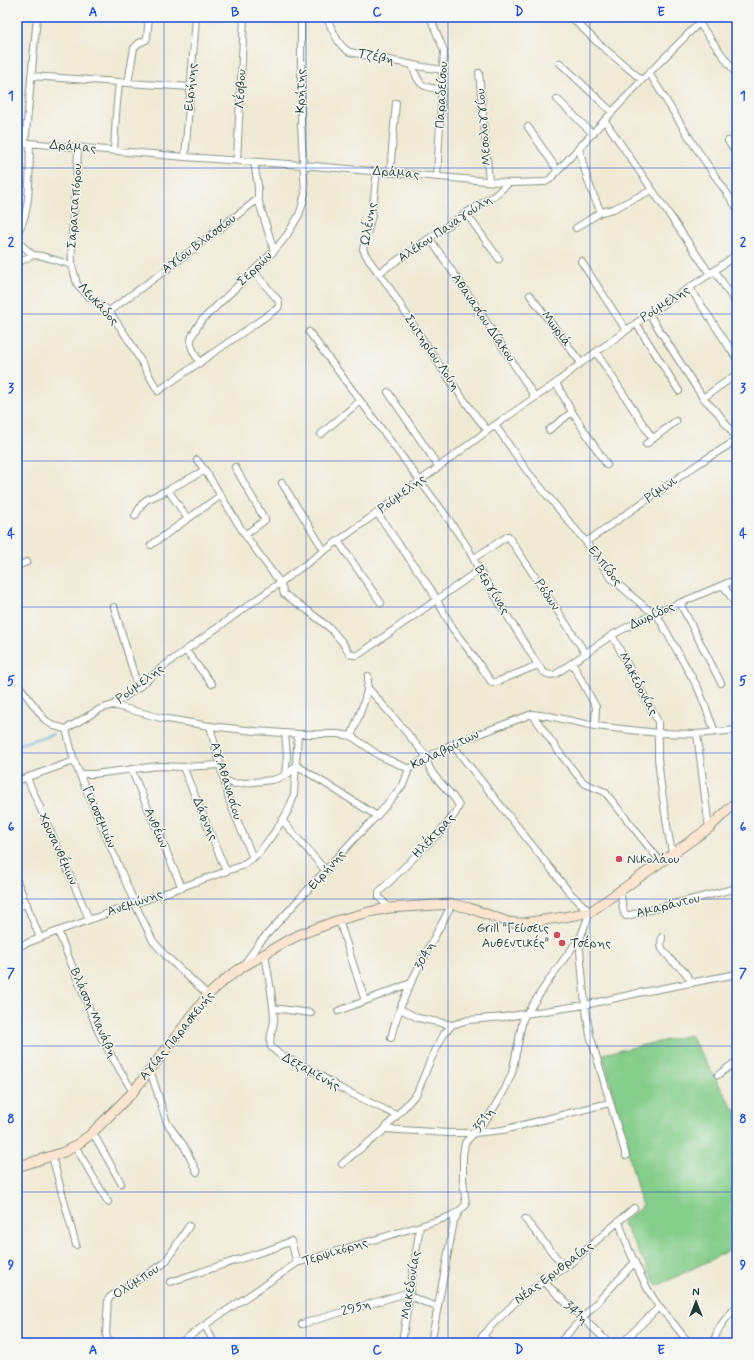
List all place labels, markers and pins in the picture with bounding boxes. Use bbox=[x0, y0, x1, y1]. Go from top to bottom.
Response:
place label: Νικολάου bbox=[627, 851, 679, 868]
marker: Νικολάου bbox=[614, 854, 624, 864]
place label: Grill "Γεύσεις Αυθεντικές" bbox=[476, 920, 549, 952]
marker: Grill "Γεύσεις Αυθεντικές" bbox=[552, 930, 562, 940]
place label: Τσέρης bbox=[570, 935, 611, 952]
marker: Τσέρης bbox=[557, 938, 567, 948]

